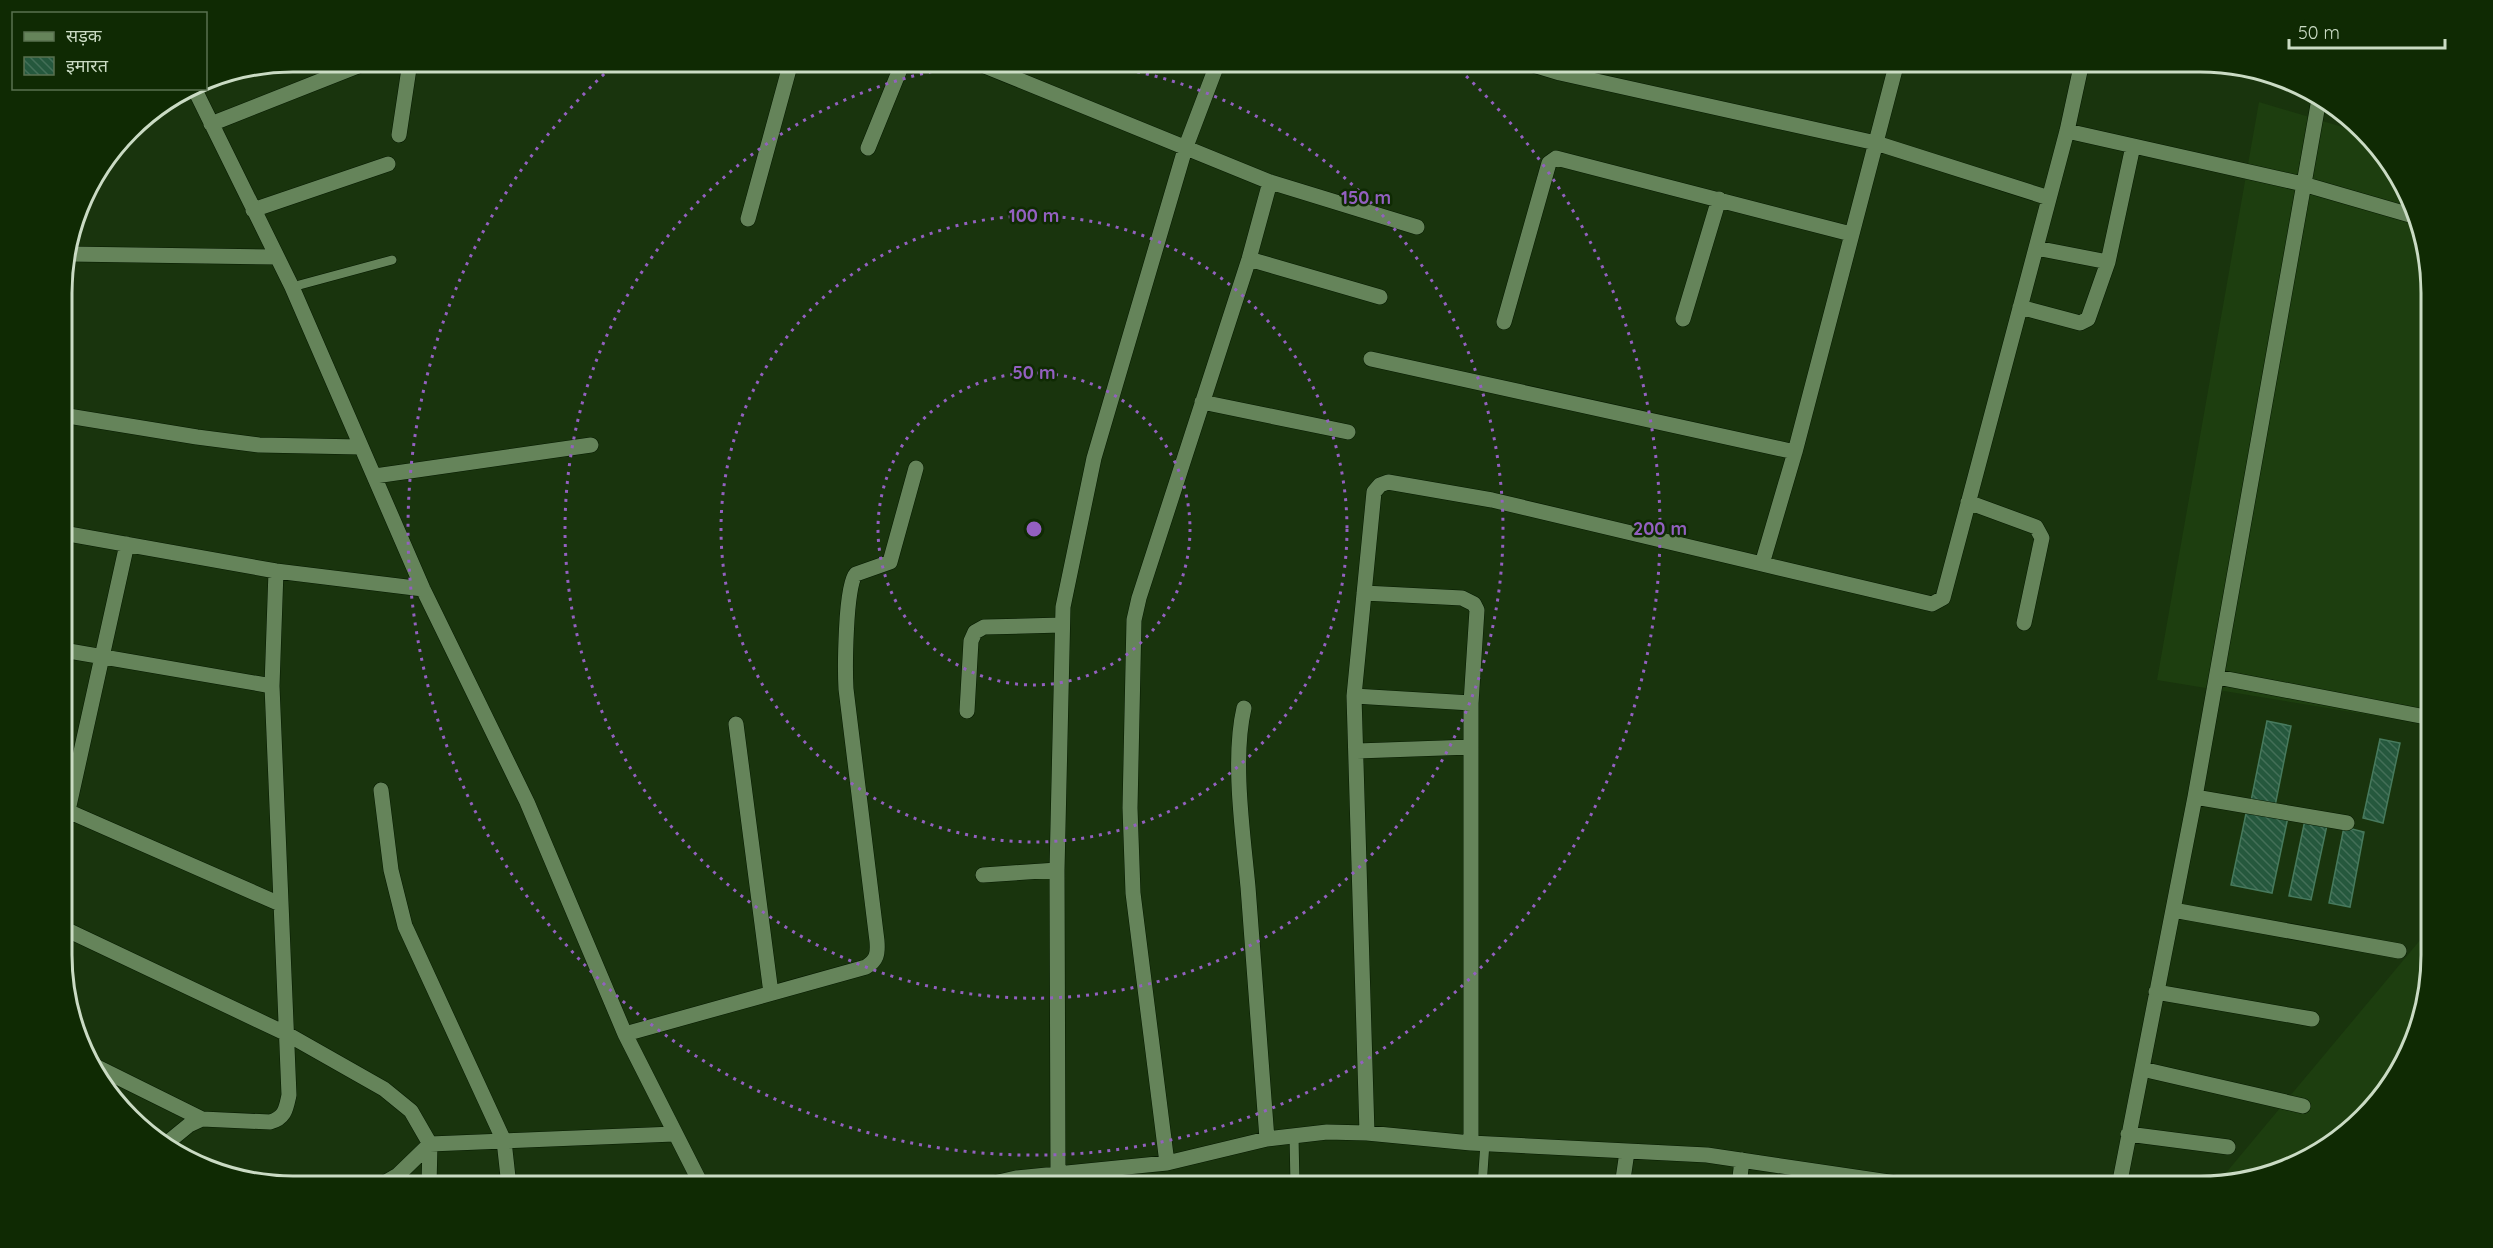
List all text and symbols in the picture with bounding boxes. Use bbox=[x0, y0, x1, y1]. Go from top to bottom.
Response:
legend bbox=[12, 12, 207, 90]
scale bar bbox=[2289, 12, 2445, 50]
text: 50 m bbox=[2298, 21, 2340, 44]
text: सड़क bbox=[66, 24, 103, 47]
text: इमारत bbox=[66, 54, 109, 77]
text: 150 m bbox=[1341, 186, 1391, 209]
text: 100 m bbox=[1009, 204, 1059, 227]
text: 50 m bbox=[1012, 361, 1056, 384]
text: 200 m bbox=[1633, 517, 1687, 540]
centre of rings bbox=[1024, 519, 1044, 539]

